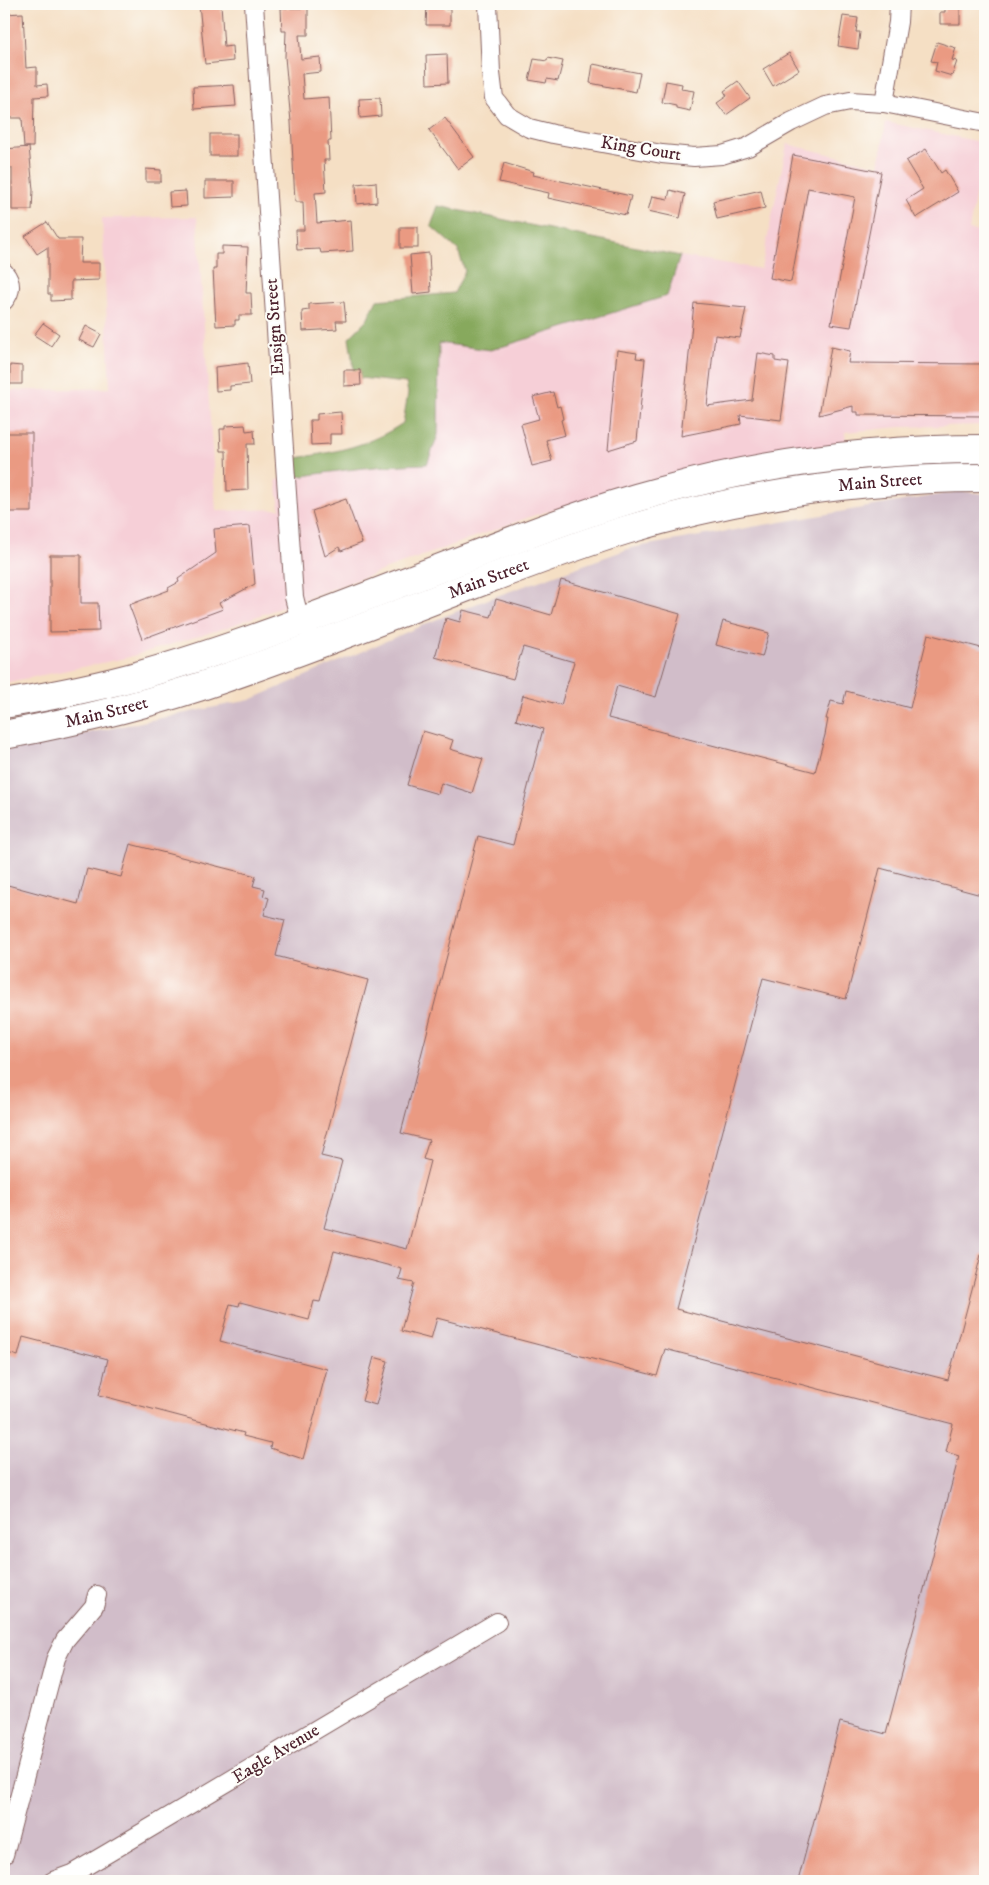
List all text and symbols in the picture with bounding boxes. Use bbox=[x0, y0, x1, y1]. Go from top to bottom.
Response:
street label: King Court bbox=[599, 132, 683, 166]
street label: Ensign Street bbox=[261, 277, 289, 376]
street label: Main Street bbox=[837, 469, 923, 497]
street label: Main Street bbox=[445, 554, 532, 604]
street label: Main Street bbox=[63, 692, 151, 733]
street label: Eagle Avenue bbox=[228, 1719, 324, 1789]

